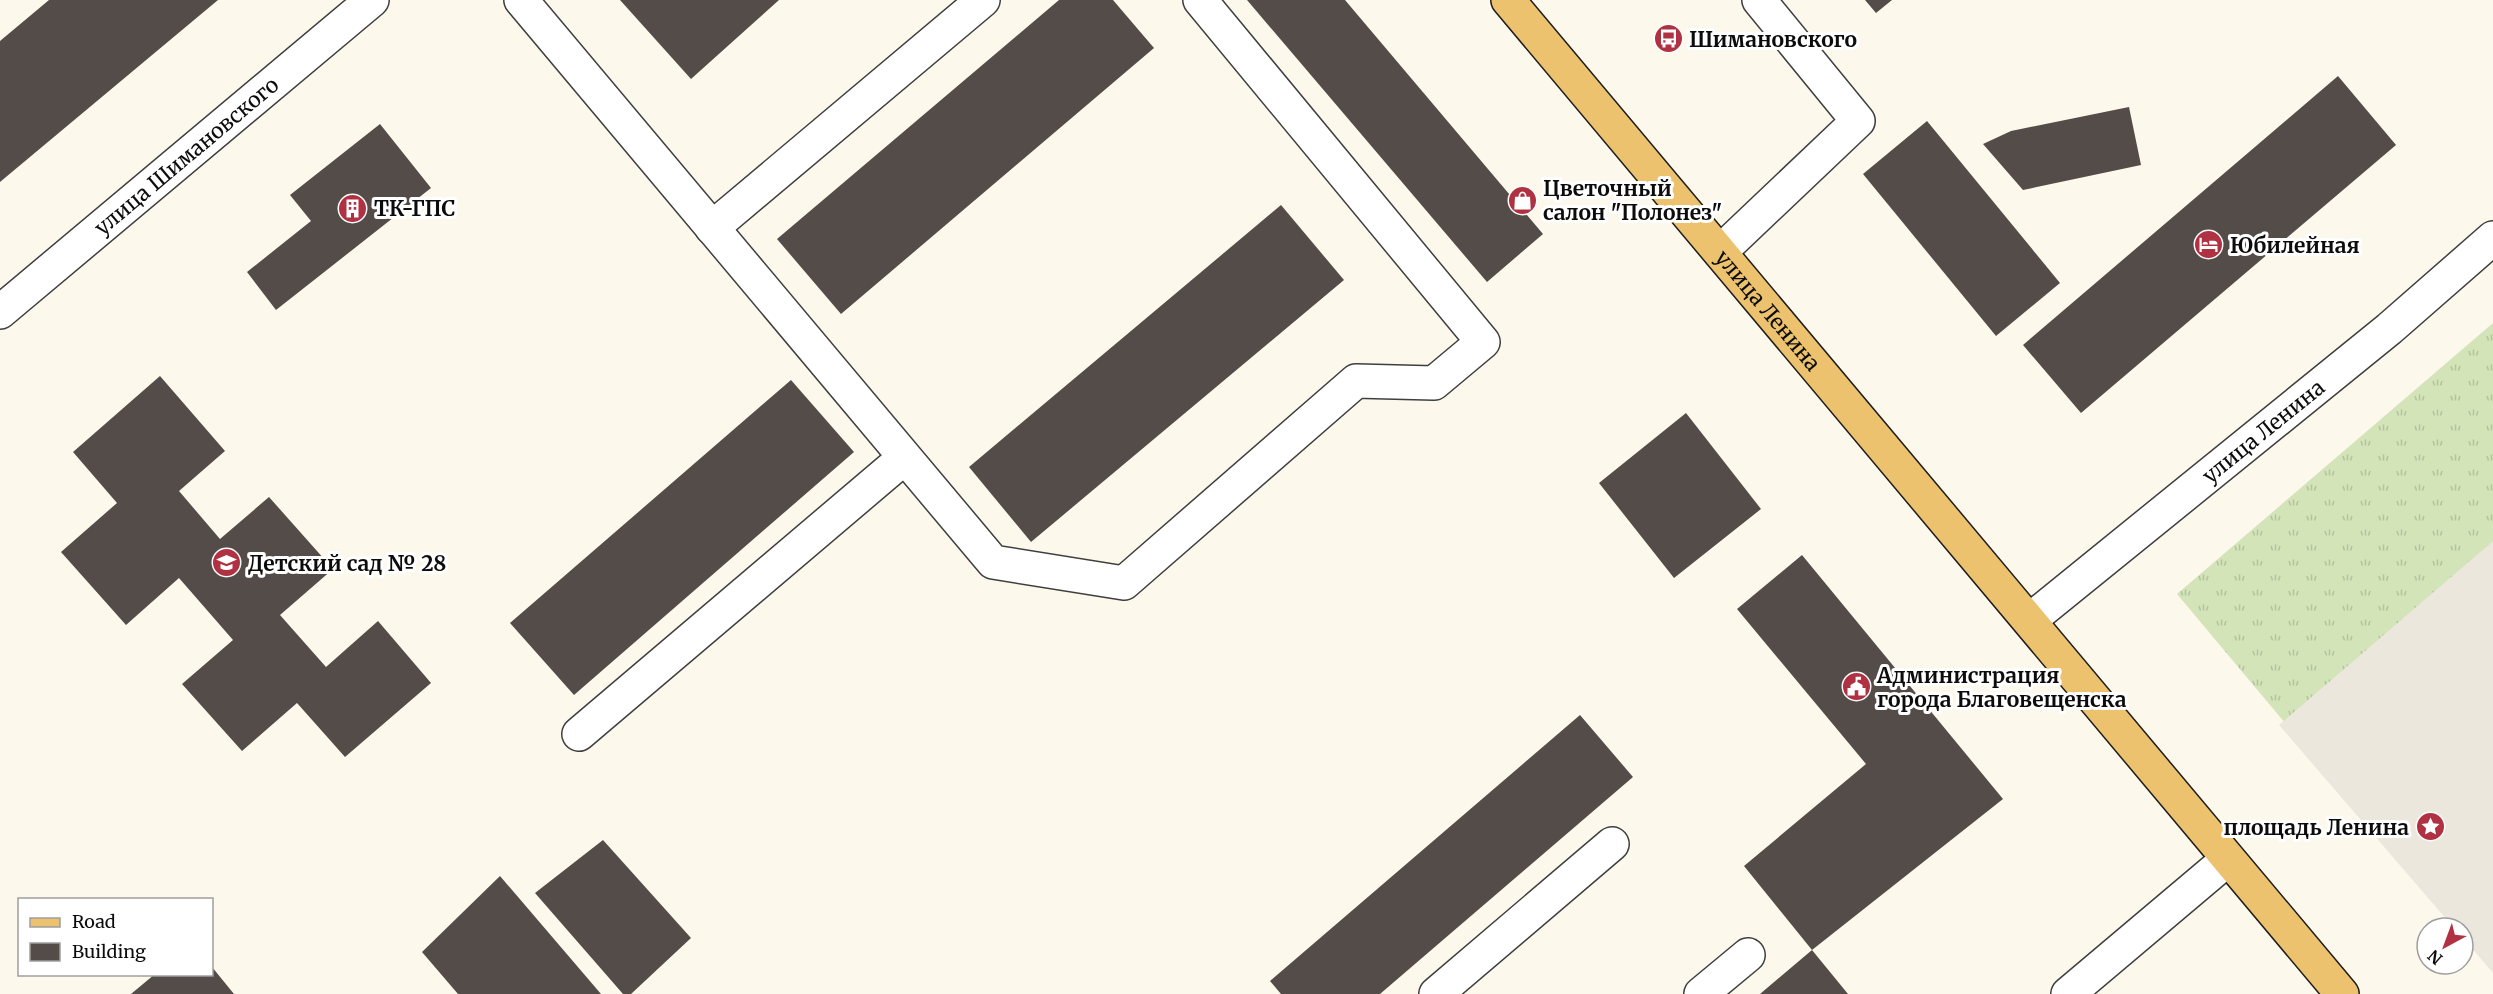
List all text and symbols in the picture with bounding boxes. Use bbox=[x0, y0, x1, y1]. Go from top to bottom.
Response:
bus stop icon: Шимановского bbox=[1652, 23, 1684, 55]
place label: Шимановского bbox=[1689, 26, 1857, 53]
street label: улица Шимановского bbox=[89, 71, 284, 241]
place label: Цветочный салон "Полонез" bbox=[1543, 175, 1722, 226]
shop icon: Цветочный салон "Полонез" bbox=[1506, 184, 1538, 216]
building icon: ТК-ГПС bbox=[337, 192, 369, 224]
place label: ТК-ГПС bbox=[374, 195, 455, 222]
hotel icon: Юбилейная bbox=[2193, 229, 2225, 261]
place label: Юбилейная bbox=[2230, 232, 2360, 259]
street label: улица Ленина bbox=[1710, 244, 1827, 376]
street label: улица Ленина bbox=[2196, 373, 2330, 489]
school or university icon: Детский сад № 28 bbox=[211, 547, 243, 579]
place label: Детский сад № 28 bbox=[248, 550, 446, 577]
place label: Администрация города Благовещенска bbox=[1876, 662, 2127, 713]
public building icon: Администрация города Благовещенска bbox=[1840, 671, 1872, 703]
place icon: площадь Ленина bbox=[2414, 811, 2446, 843]
place label: площадь Ленина bbox=[2224, 814, 2409, 841]
legend bbox=[18, 898, 213, 976]
text: Road bbox=[72, 910, 116, 933]
north arrow bbox=[2415, 916, 2475, 976]
text: Building bbox=[72, 940, 146, 963]
text: N bbox=[2424, 945, 2446, 969]

